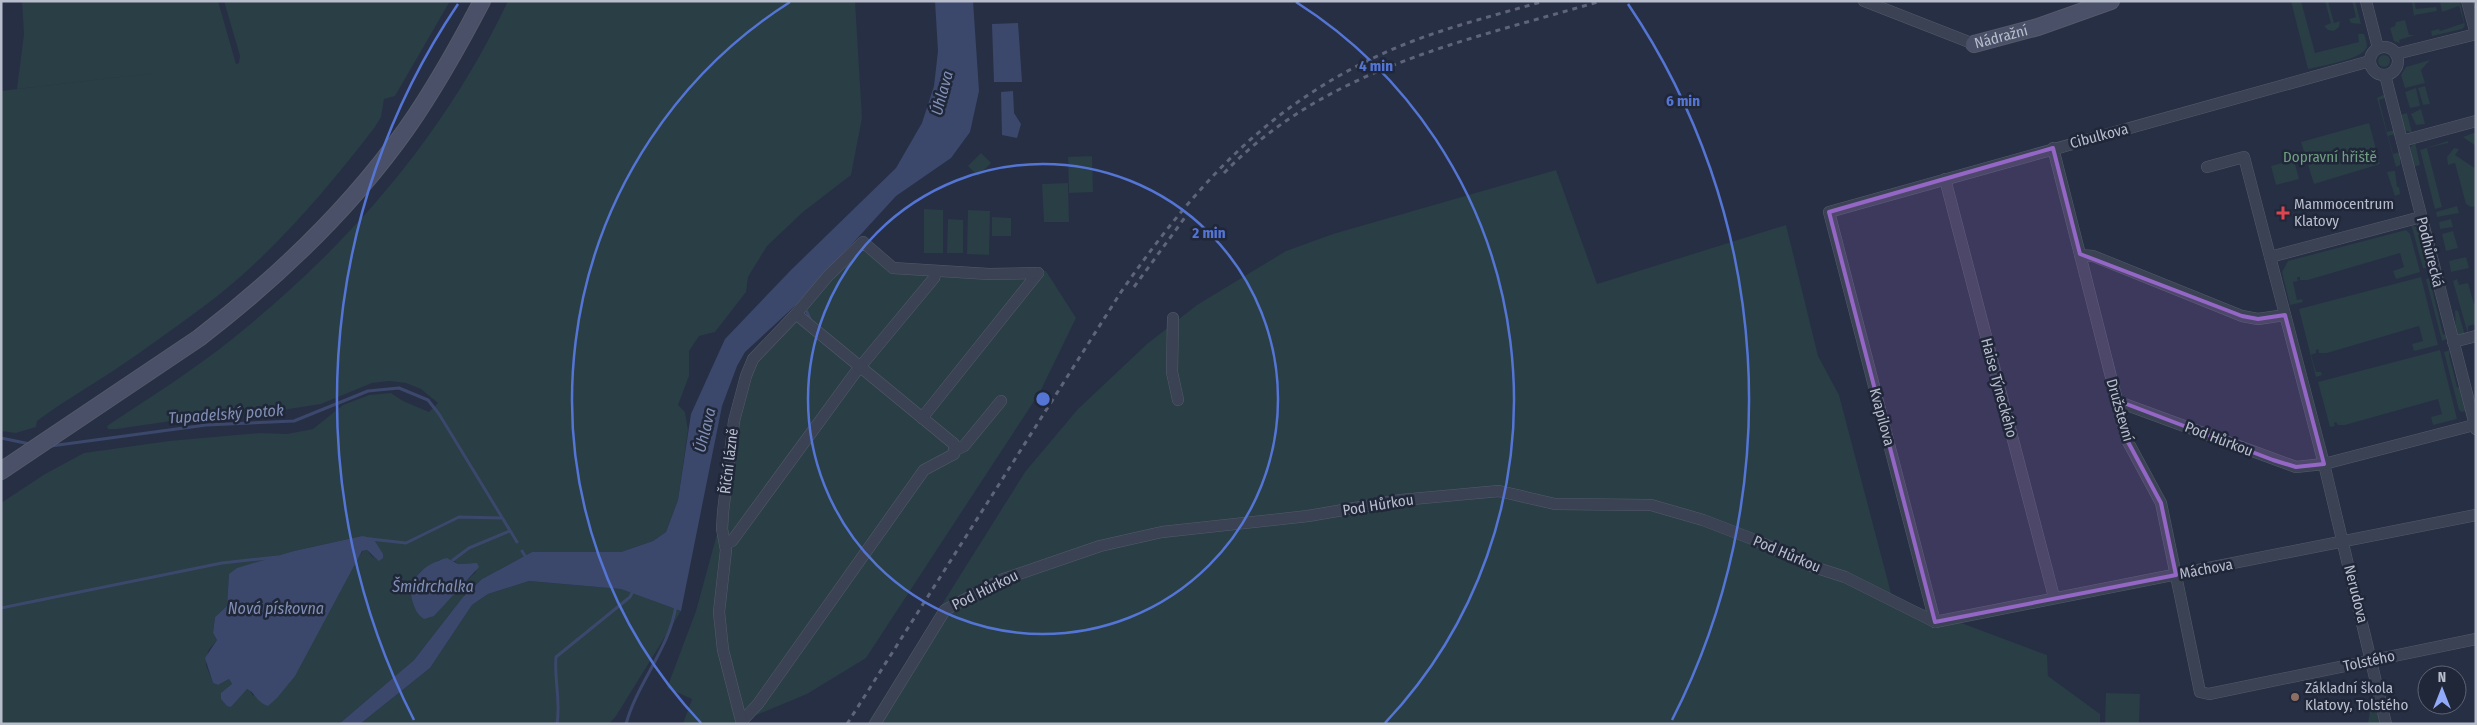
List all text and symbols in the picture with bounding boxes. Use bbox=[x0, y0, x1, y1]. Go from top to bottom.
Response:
street label: Nádražní bbox=[1973, 21, 2030, 52]
text: 4 min bbox=[1359, 57, 1393, 75]
water label: Úhlava bbox=[926, 68, 957, 117]
text: 6 min bbox=[1666, 92, 1700, 110]
street label: Cibulkova bbox=[2068, 120, 2130, 152]
park label: Dopravní hřiště bbox=[2283, 148, 2377, 166]
place label: Mammocentrum Klatovy bbox=[2294, 195, 2394, 230]
marker: Mammocentrum Klatovy bbox=[2276, 206, 2290, 220]
street label: Podhůrecká bbox=[2413, 215, 2447, 289]
text: 2 min bbox=[1191, 224, 1226, 242]
street label: Haise Týneckého bbox=[1977, 336, 2021, 440]
street label: Družstevní bbox=[2102, 377, 2138, 444]
street label: Kvapilova bbox=[1866, 386, 1898, 448]
centre of rings bbox=[1034, 390, 1052, 408]
water label: Tupadelský potok bbox=[168, 400, 284, 428]
water label: Úhlava bbox=[689, 405, 720, 454]
street label: Pod Hůrkou bbox=[2182, 418, 2256, 460]
street label: Říční lázně bbox=[716, 427, 742, 495]
street label: Pod Hůrkou bbox=[1341, 491, 1415, 519]
street label: Pod Hůrkou bbox=[1751, 532, 1823, 576]
street label: Máchova bbox=[2178, 555, 2234, 583]
street label: Nerudova bbox=[2340, 563, 2372, 625]
street label: Pod Hůrkou bbox=[949, 566, 1021, 614]
water label: Šmidrchalka bbox=[391, 576, 474, 596]
water label: Nová pískovna bbox=[228, 599, 324, 618]
street label: Tolstého bbox=[2342, 647, 2397, 675]
north arrow bbox=[2417, 665, 2467, 715]
text: N bbox=[2438, 669, 2446, 686]
place label: Základní škola Klatovy, Tolstého bbox=[2305, 679, 2408, 714]
marker: Základní škola Klatovy, Tolstého bbox=[2289, 691, 2301, 703]

